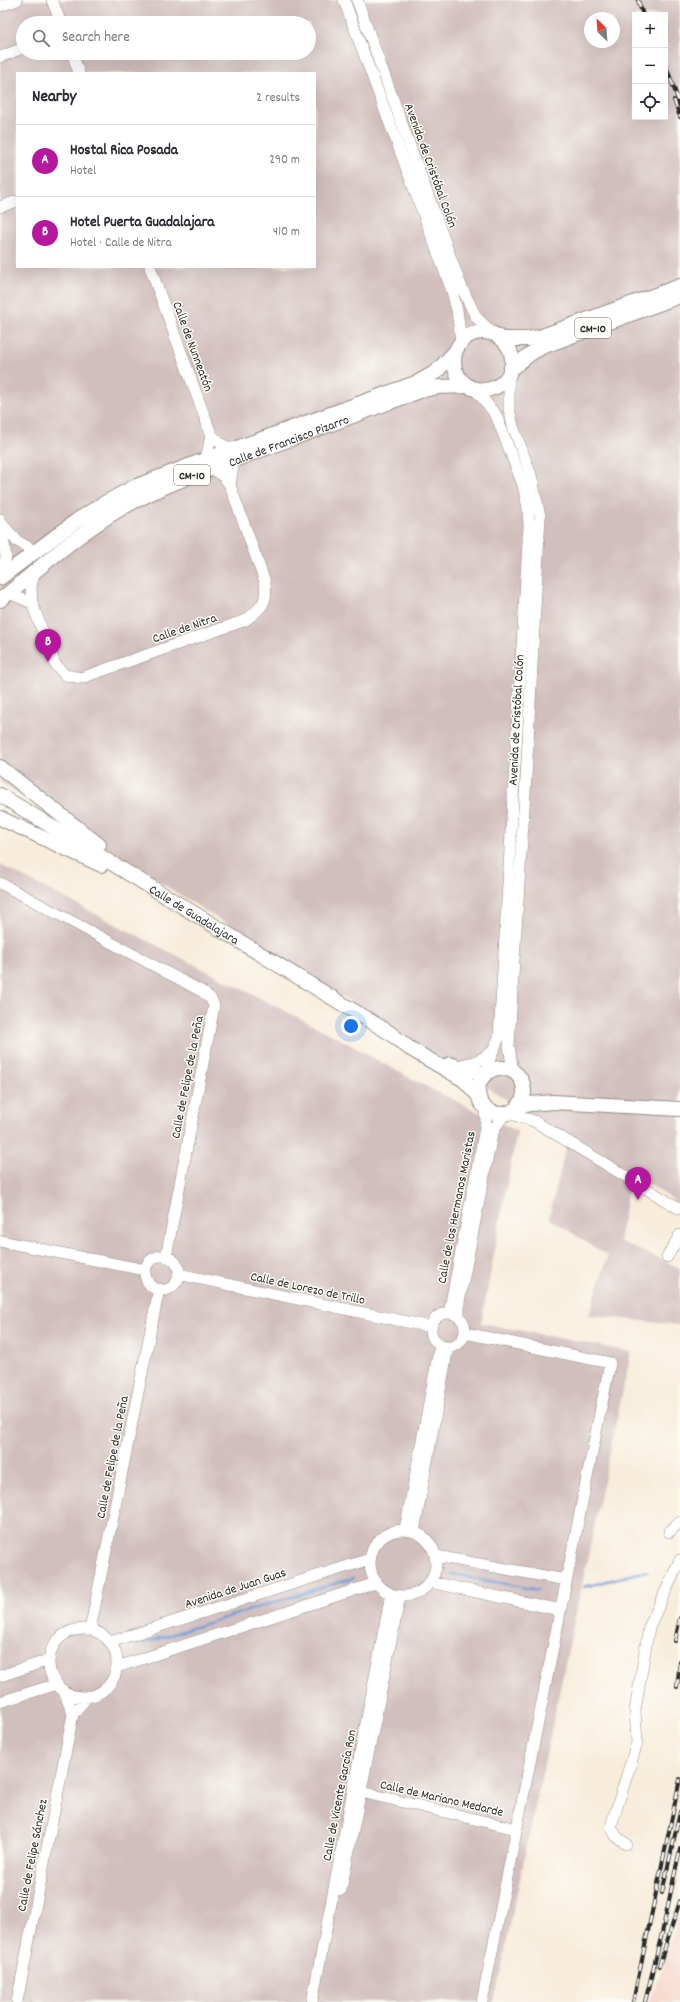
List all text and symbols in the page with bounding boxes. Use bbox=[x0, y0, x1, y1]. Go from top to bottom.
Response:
north arrow bbox=[584, 12, 620, 48]
map controls bbox=[632, 12, 668, 120]
button: + bbox=[632, 12, 668, 48]
search box bbox=[16, 16, 316, 60]
icon: search bbox=[30, 27, 52, 49]
text: Search here bbox=[62, 27, 130, 49]
button: − bbox=[632, 48, 668, 84]
button: locate bbox=[632, 84, 668, 120]
text: Nearby bbox=[32, 86, 76, 110]
text: 2 results bbox=[256, 89, 300, 108]
street label: Avenida de Cristóbal Colón bbox=[398, 101, 461, 231]
text: Hostal Rica Posada bbox=[70, 140, 178, 162]
text: A bbox=[41, 151, 49, 170]
text: 290 m bbox=[269, 151, 300, 170]
text: Hotel bbox=[70, 162, 96, 181]
text: Hotel Puerta Guadalajara bbox=[70, 212, 214, 234]
text: B bbox=[42, 223, 48, 242]
text: 410 m bbox=[273, 223, 300, 242]
text: Hotel · Calle de Nitra bbox=[70, 234, 172, 253]
street label: Calle de Nunneatón bbox=[167, 299, 217, 395]
road number: CM-10 bbox=[575, 318, 611, 338]
street label: Calle de Francisco Pizarro bbox=[226, 411, 352, 473]
road number: CM-10 bbox=[174, 465, 210, 485]
street label: Calle de Nitra bbox=[150, 609, 220, 649]
pin: B bbox=[35, 629, 61, 662]
street label: Avenida de Cristóbal Colón bbox=[505, 654, 530, 786]
street label: Calle de Guadalajara bbox=[145, 881, 243, 951]
street label: Calle de Felipe de la Peña bbox=[167, 1014, 210, 1140]
your location bbox=[341, 1016, 361, 1036]
street label: Calle de los Hermanos Maristas bbox=[433, 1130, 482, 1285]
pin: A bbox=[625, 1167, 651, 1200]
street label: Calle de Lorezo de Trillo bbox=[248, 1268, 367, 1311]
street label: Calle de Felipe de la Peña bbox=[92, 1394, 135, 1520]
street label: Avenida de Juan Guas bbox=[183, 1564, 289, 1615]
street label: Calle de Vicente García Ron bbox=[318, 1728, 363, 1863]
street label: Calle de Mariano Medarde bbox=[378, 1776, 505, 1823]
street label: Calle de Felipe Sánchez bbox=[13, 1798, 54, 1913]

